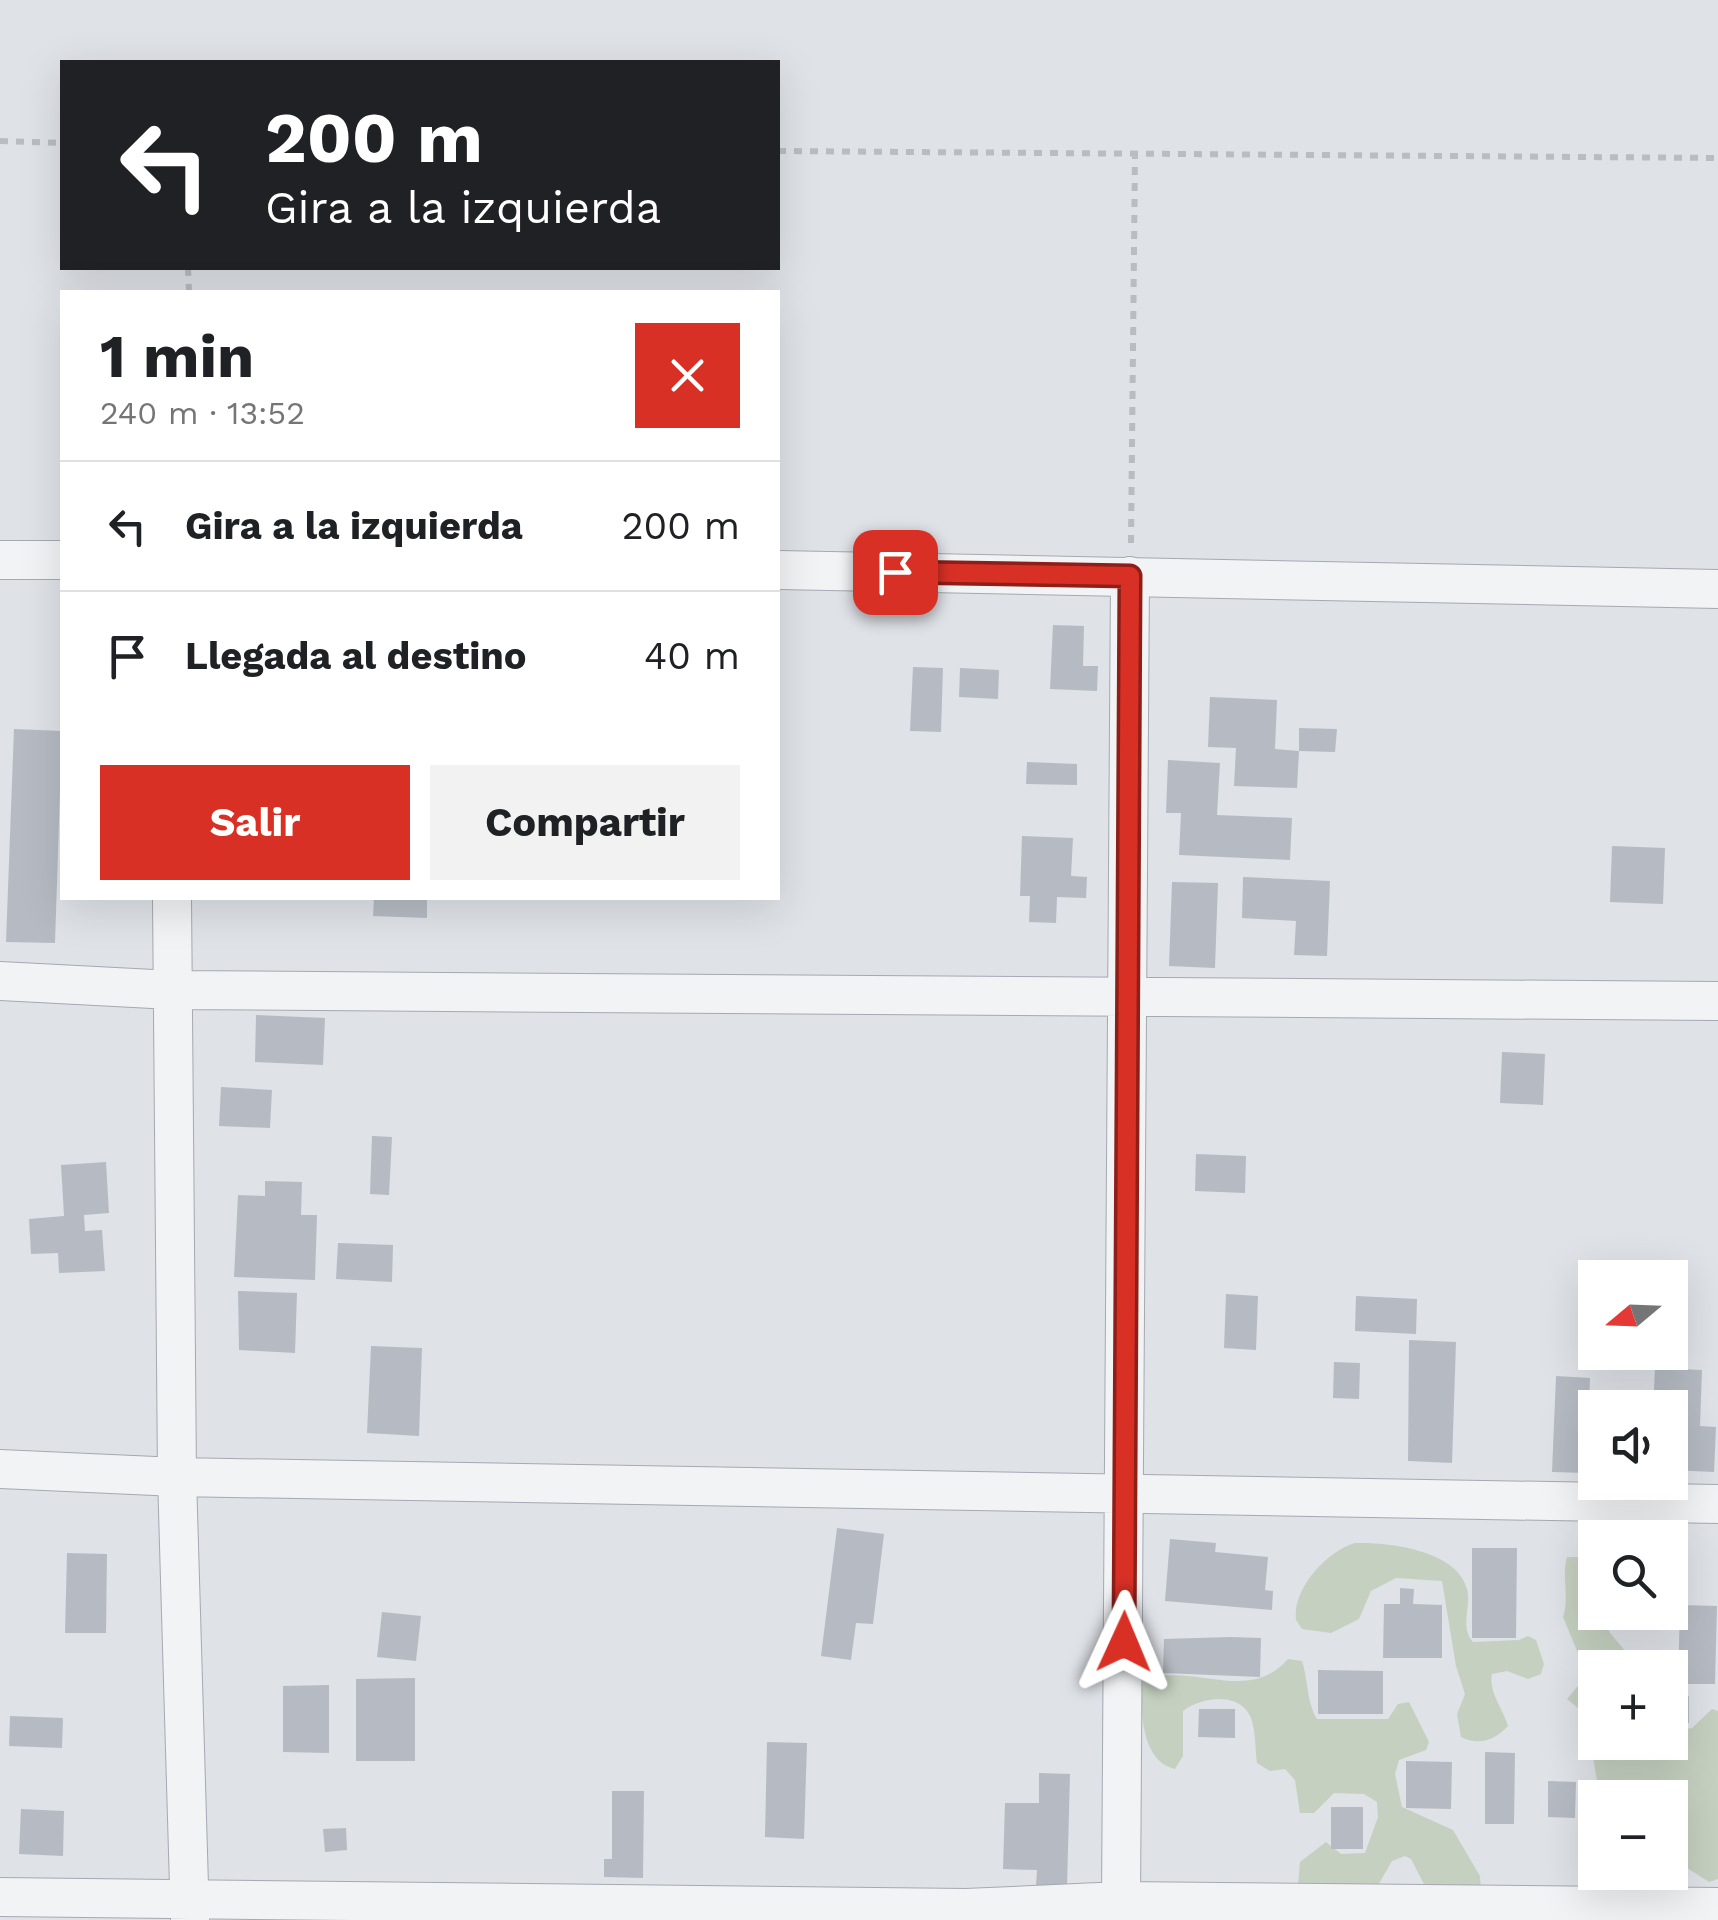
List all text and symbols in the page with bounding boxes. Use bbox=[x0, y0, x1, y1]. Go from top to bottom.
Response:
text: 200 m bbox=[265, 97, 483, 179]
icon: left bbox=[100, 100, 230, 230]
text: Gira a la izquierda bbox=[265, 181, 661, 234]
text: 1 min bbox=[100, 321, 254, 392]
button: close bbox=[635, 323, 740, 428]
text: 240 m · 13:52 bbox=[100, 394, 305, 432]
icon: left bbox=[100, 499, 155, 554]
text: Gira a la izquierda bbox=[185, 504, 523, 548]
text: 200 m bbox=[621, 504, 740, 548]
pin bbox=[853, 530, 938, 615]
icon: arrive bbox=[868, 545, 923, 600]
icon: arrive bbox=[100, 629, 155, 684]
text: Llegada al destino bbox=[185, 634, 527, 678]
text: 40 m bbox=[644, 634, 740, 678]
button: Salir bbox=[100, 765, 410, 880]
button: Compartir bbox=[430, 765, 740, 880]
north arrow bbox=[1578, 1260, 1688, 1370]
map controls bbox=[1578, 1260, 1688, 1890]
button: sound bbox=[1578, 1390, 1688, 1500]
button: search bbox=[1578, 1520, 1688, 1630]
position arrow bbox=[1072, 1590, 1176, 1694]
button: + bbox=[1578, 1650, 1688, 1760]
button: − bbox=[1578, 1780, 1688, 1890]

